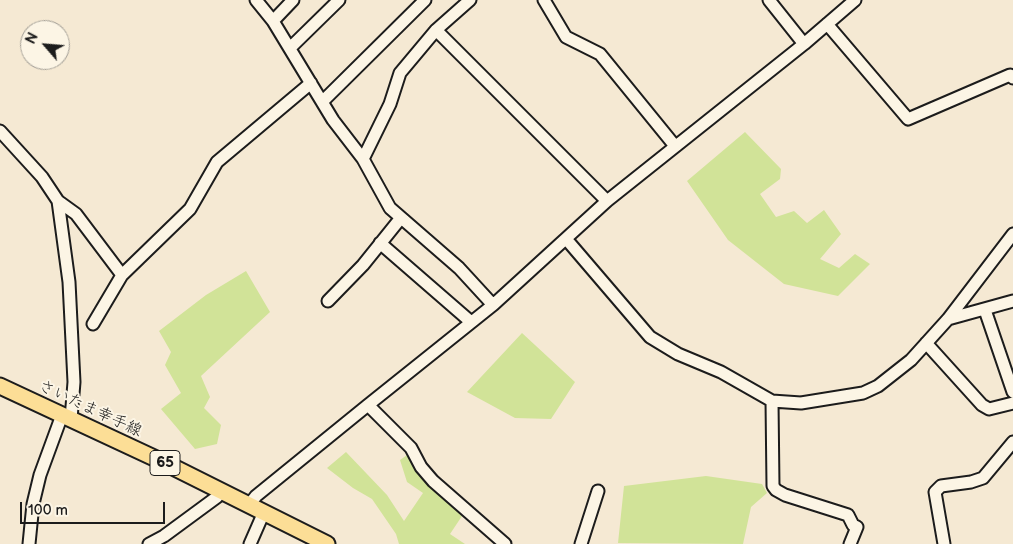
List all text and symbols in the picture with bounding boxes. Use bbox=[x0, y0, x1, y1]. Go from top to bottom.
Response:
north arrow bbox=[20, 20, 70, 70]
text: N bbox=[22, 30, 42, 47]
street label: さいたま幸手線 bbox=[35, 377, 145, 441]
road number: 65 bbox=[150, 450, 180, 476]
scale bar bbox=[22, 492, 168, 524]
text: 100 m bbox=[28, 501, 68, 520]

